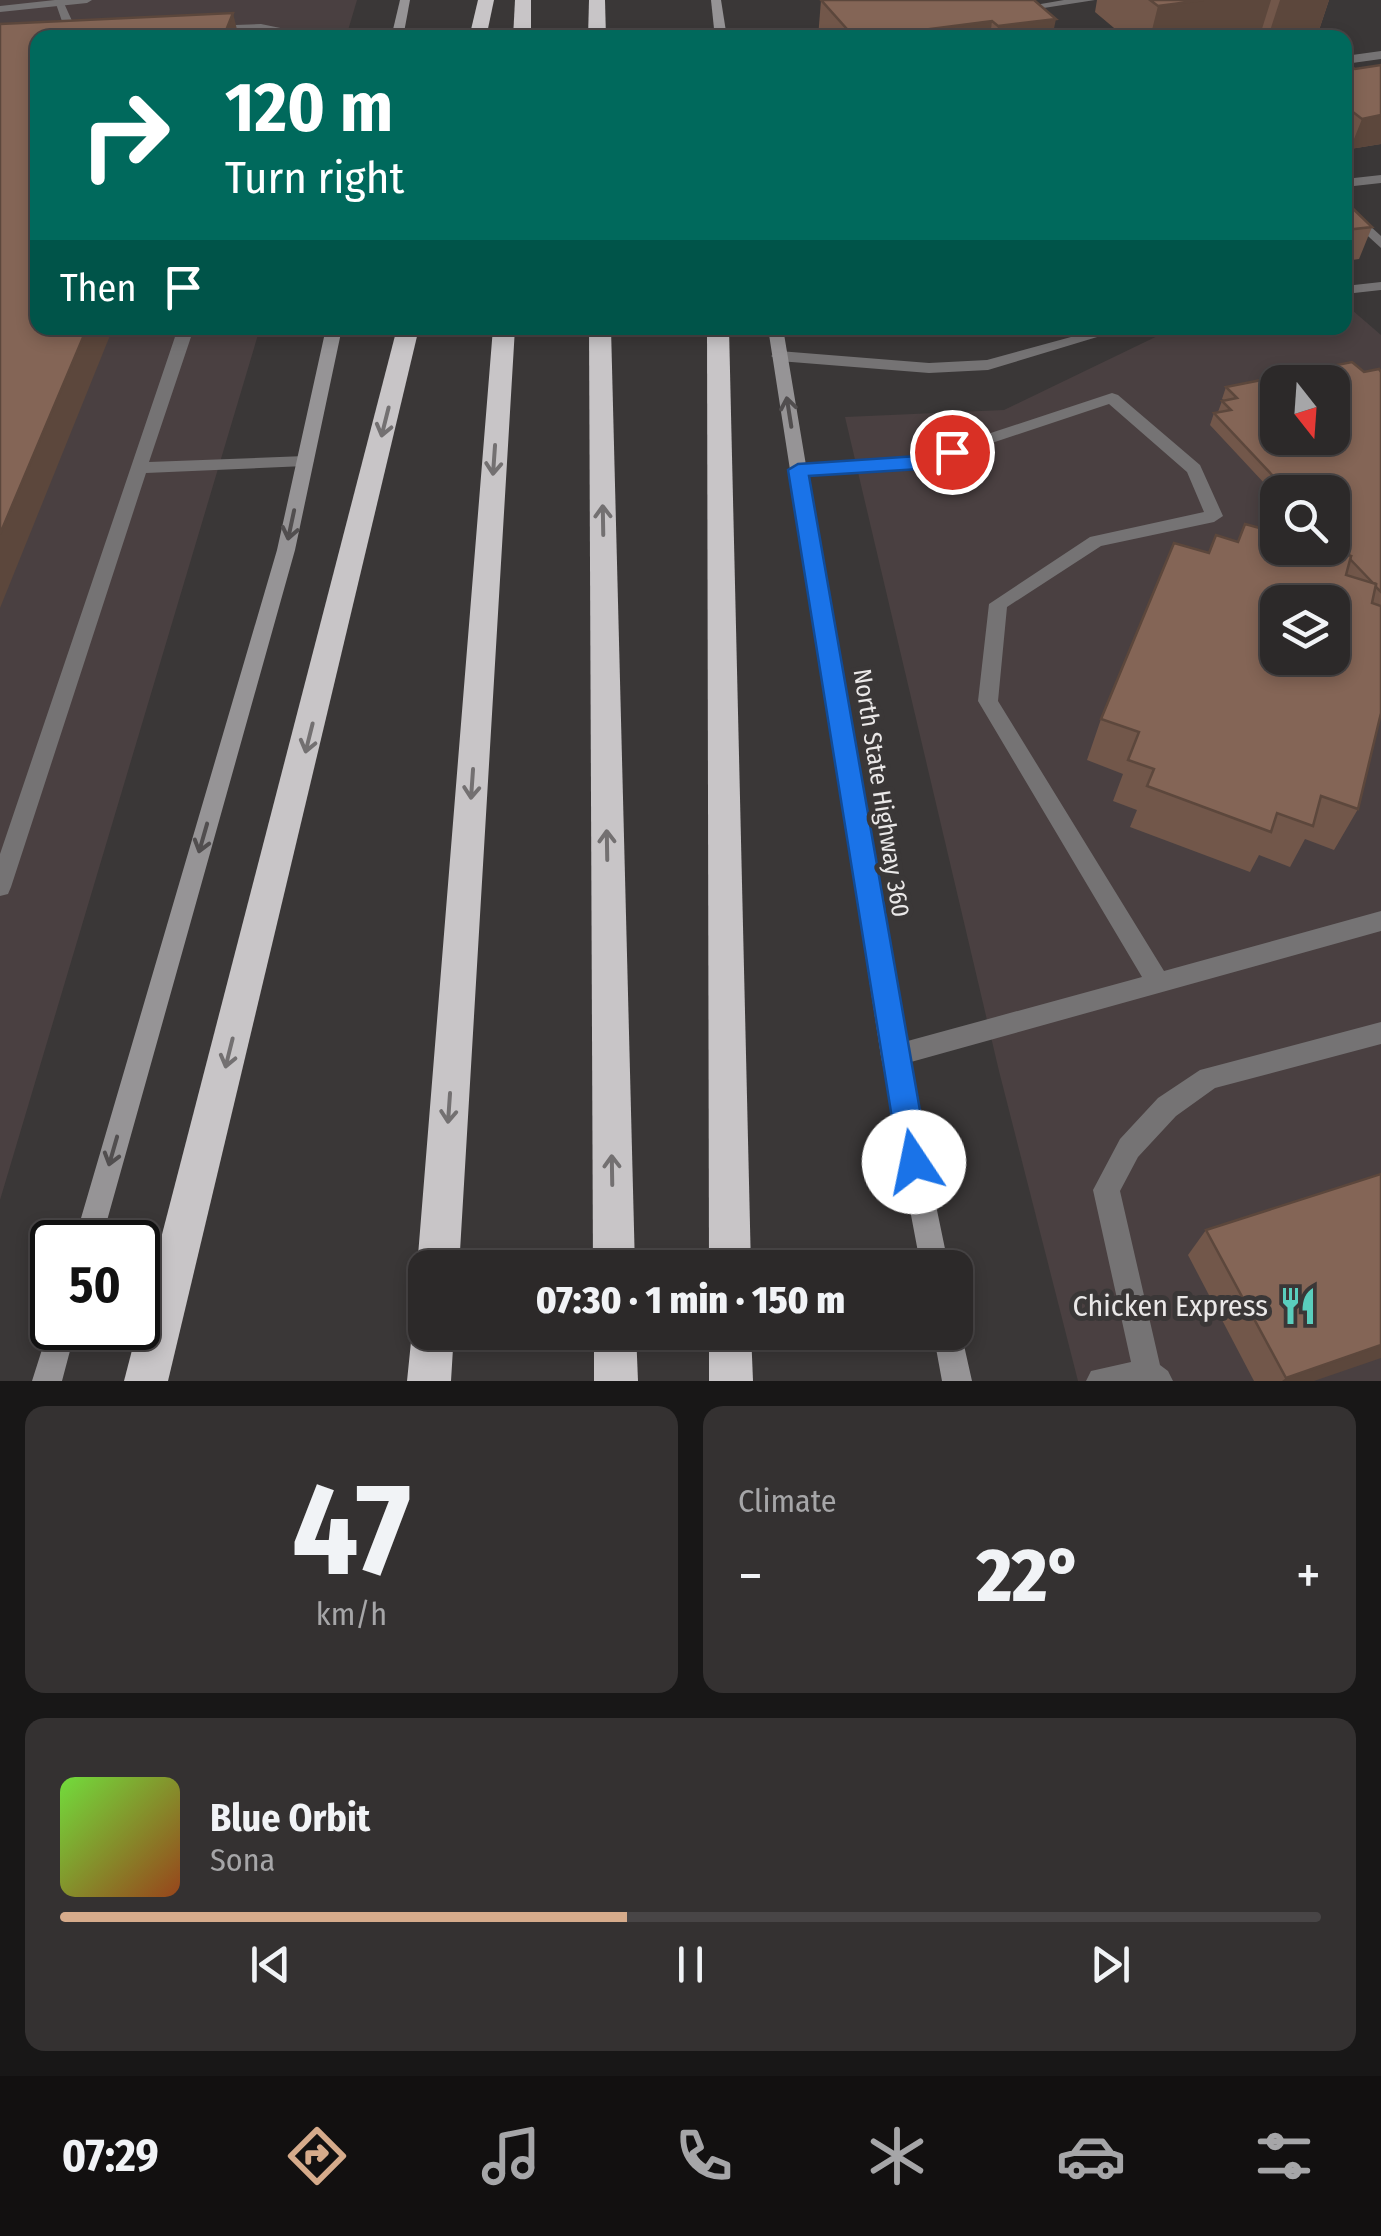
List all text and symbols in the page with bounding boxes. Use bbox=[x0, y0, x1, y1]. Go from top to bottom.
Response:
text: 120 m bbox=[225, 66, 393, 150]
icon: right bbox=[60, 70, 190, 200]
text: Turn right bbox=[225, 151, 404, 205]
icon: arrive bbox=[156, 260, 211, 315]
text: Then bbox=[60, 265, 136, 311]
north arrow bbox=[1260, 365, 1350, 455]
map controls bbox=[1260, 365, 1350, 675]
one-way arrow bbox=[779, 397, 797, 429]
one-way arrow bbox=[375, 405, 393, 437]
pin bbox=[910, 410, 995, 495]
icon: arrive bbox=[925, 425, 980, 480]
one-way arrow bbox=[485, 443, 504, 475]
button: search bbox=[1260, 475, 1350, 565]
one-way arrow bbox=[594, 505, 612, 538]
one-way arrow bbox=[281, 509, 299, 541]
button: layers bbox=[1260, 585, 1350, 675]
street label: North State Highway 360 bbox=[847, 667, 915, 919]
one-way arrow bbox=[299, 722, 318, 753]
one-way arrow bbox=[462, 767, 481, 799]
one-way arrow bbox=[193, 822, 211, 853]
one-way arrow bbox=[598, 830, 616, 862]
one-way arrow bbox=[219, 1037, 238, 1068]
one-way arrow bbox=[439, 1092, 458, 1124]
position arrow bbox=[862, 1110, 966, 1214]
one-way arrow bbox=[103, 1134, 121, 1166]
one-way arrow bbox=[603, 1155, 622, 1187]
speed limit sign: 50 bbox=[30, 1220, 160, 1350]
text: 07:30 · 1 min · 150 m bbox=[536, 1277, 845, 1323]
restaurant icon: Chicken Express bbox=[1277, 1285, 1319, 1327]
place label: Chicken Express bbox=[1073, 1288, 1268, 1324]
text: 47 bbox=[292, 1452, 411, 1608]
text: Climate bbox=[738, 1482, 837, 1520]
text: 22° bbox=[977, 1531, 1082, 1621]
text: − bbox=[738, 1543, 763, 1609]
text: + bbox=[1296, 1543, 1321, 1609]
text: km/h bbox=[316, 1595, 387, 1633]
text: Blue Orbit bbox=[210, 1795, 370, 1841]
text: Sona bbox=[210, 1841, 275, 1879]
icon: previous bbox=[243, 1937, 298, 1992]
icon: pause bbox=[663, 1937, 718, 1992]
icon: next bbox=[1083, 1937, 1138, 1992]
icon: directions bbox=[282, 2121, 352, 2191]
icon: music bbox=[476, 2121, 546, 2191]
icon: phone bbox=[669, 2121, 739, 2191]
icon: climate bbox=[862, 2121, 932, 2191]
icon: car bbox=[1056, 2121, 1126, 2191]
icon: filters bbox=[1249, 2121, 1319, 2191]
text: 07:29 bbox=[62, 2129, 159, 2183]

